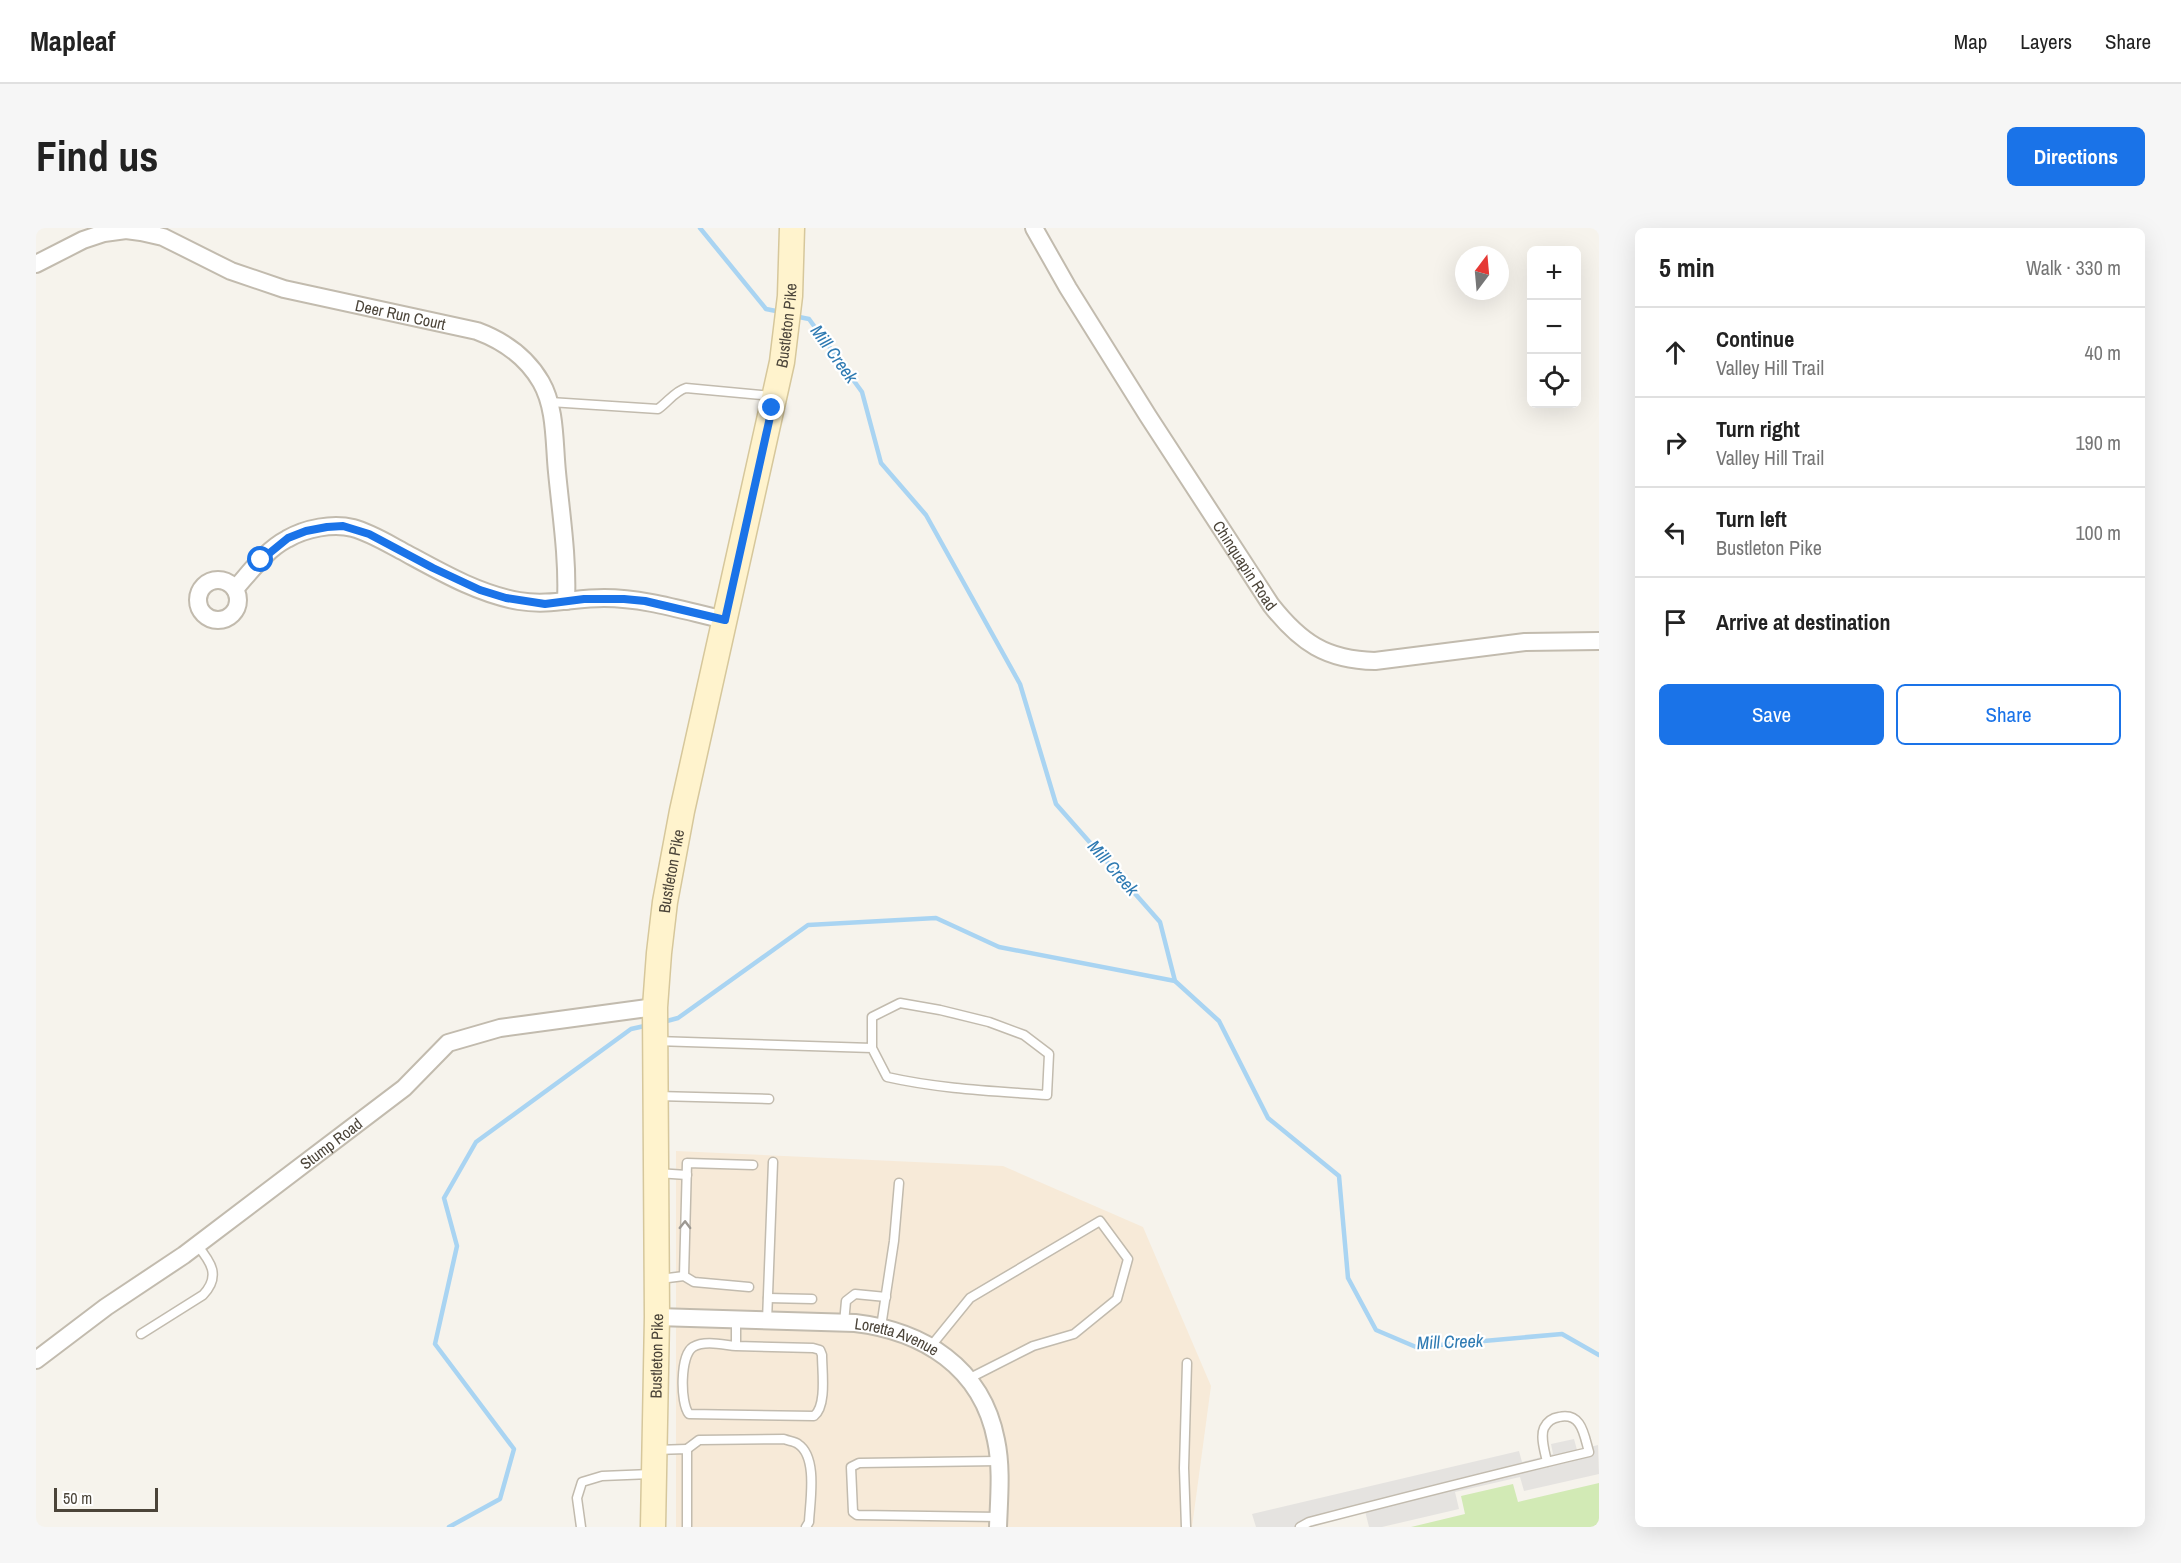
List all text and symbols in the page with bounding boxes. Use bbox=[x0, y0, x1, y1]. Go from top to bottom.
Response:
text: Mapleaf bbox=[30, 22, 115, 60]
text: Map bbox=[1954, 27, 1987, 56]
text: Layers bbox=[2020, 27, 2072, 56]
text: Share bbox=[2105, 27, 2151, 56]
button: Directions bbox=[2007, 127, 2145, 186]
text: Find us bbox=[36, 128, 158, 184]
north arrow bbox=[1455, 246, 1509, 300]
map controls bbox=[1527, 246, 1581, 408]
button: + bbox=[1527, 246, 1581, 300]
text: 5 min bbox=[1659, 250, 1715, 285]
text: Walk · 330 m bbox=[2026, 254, 2121, 281]
street label: Bustleton Pike bbox=[770, 283, 801, 370]
street label: Deer Run Court bbox=[353, 294, 448, 335]
button: − bbox=[1527, 300, 1581, 354]
water label: Mill Creek bbox=[805, 319, 864, 388]
text: Continue bbox=[1716, 324, 1794, 354]
icon: ahead bbox=[1659, 336, 1692, 369]
text: 40 m bbox=[2085, 339, 2121, 366]
button: locate bbox=[1527, 354, 1581, 408]
text: Valley Hill Trail bbox=[1716, 354, 1824, 381]
route end bbox=[758, 394, 784, 420]
text: Turn right bbox=[1716, 414, 1800, 444]
icon: right bbox=[1659, 426, 1692, 459]
text: 190 m bbox=[2075, 429, 2121, 456]
text: Valley Hill Trail bbox=[1716, 444, 1824, 471]
text: Turn left bbox=[1716, 504, 1787, 534]
street label: Chinquapin Road bbox=[1208, 516, 1282, 615]
icon: left bbox=[1659, 516, 1692, 549]
text: 100 m bbox=[2075, 519, 2121, 546]
text: Bustleton Pike bbox=[1716, 534, 1822, 561]
route start bbox=[247, 546, 273, 572]
icon: arrive bbox=[1659, 606, 1692, 639]
text: Arrive at destination bbox=[1716, 607, 1890, 637]
button: Save bbox=[1659, 684, 1884, 745]
button: Share bbox=[1896, 684, 2121, 745]
street label: Bustleton Pike bbox=[653, 827, 689, 914]
water label: Mill Creek bbox=[1082, 834, 1145, 901]
street label: Stump Road bbox=[295, 1113, 367, 1174]
one-way arrow bbox=[679, 1221, 692, 1230]
street label: Loretta Avenue bbox=[853, 1312, 943, 1361]
street label: Bustleton Pike bbox=[644, 1313, 668, 1399]
water label: Mill Creek bbox=[1416, 1328, 1484, 1355]
scale bar bbox=[54, 1485, 158, 1512]
text: 50 m bbox=[63, 1487, 92, 1509]

